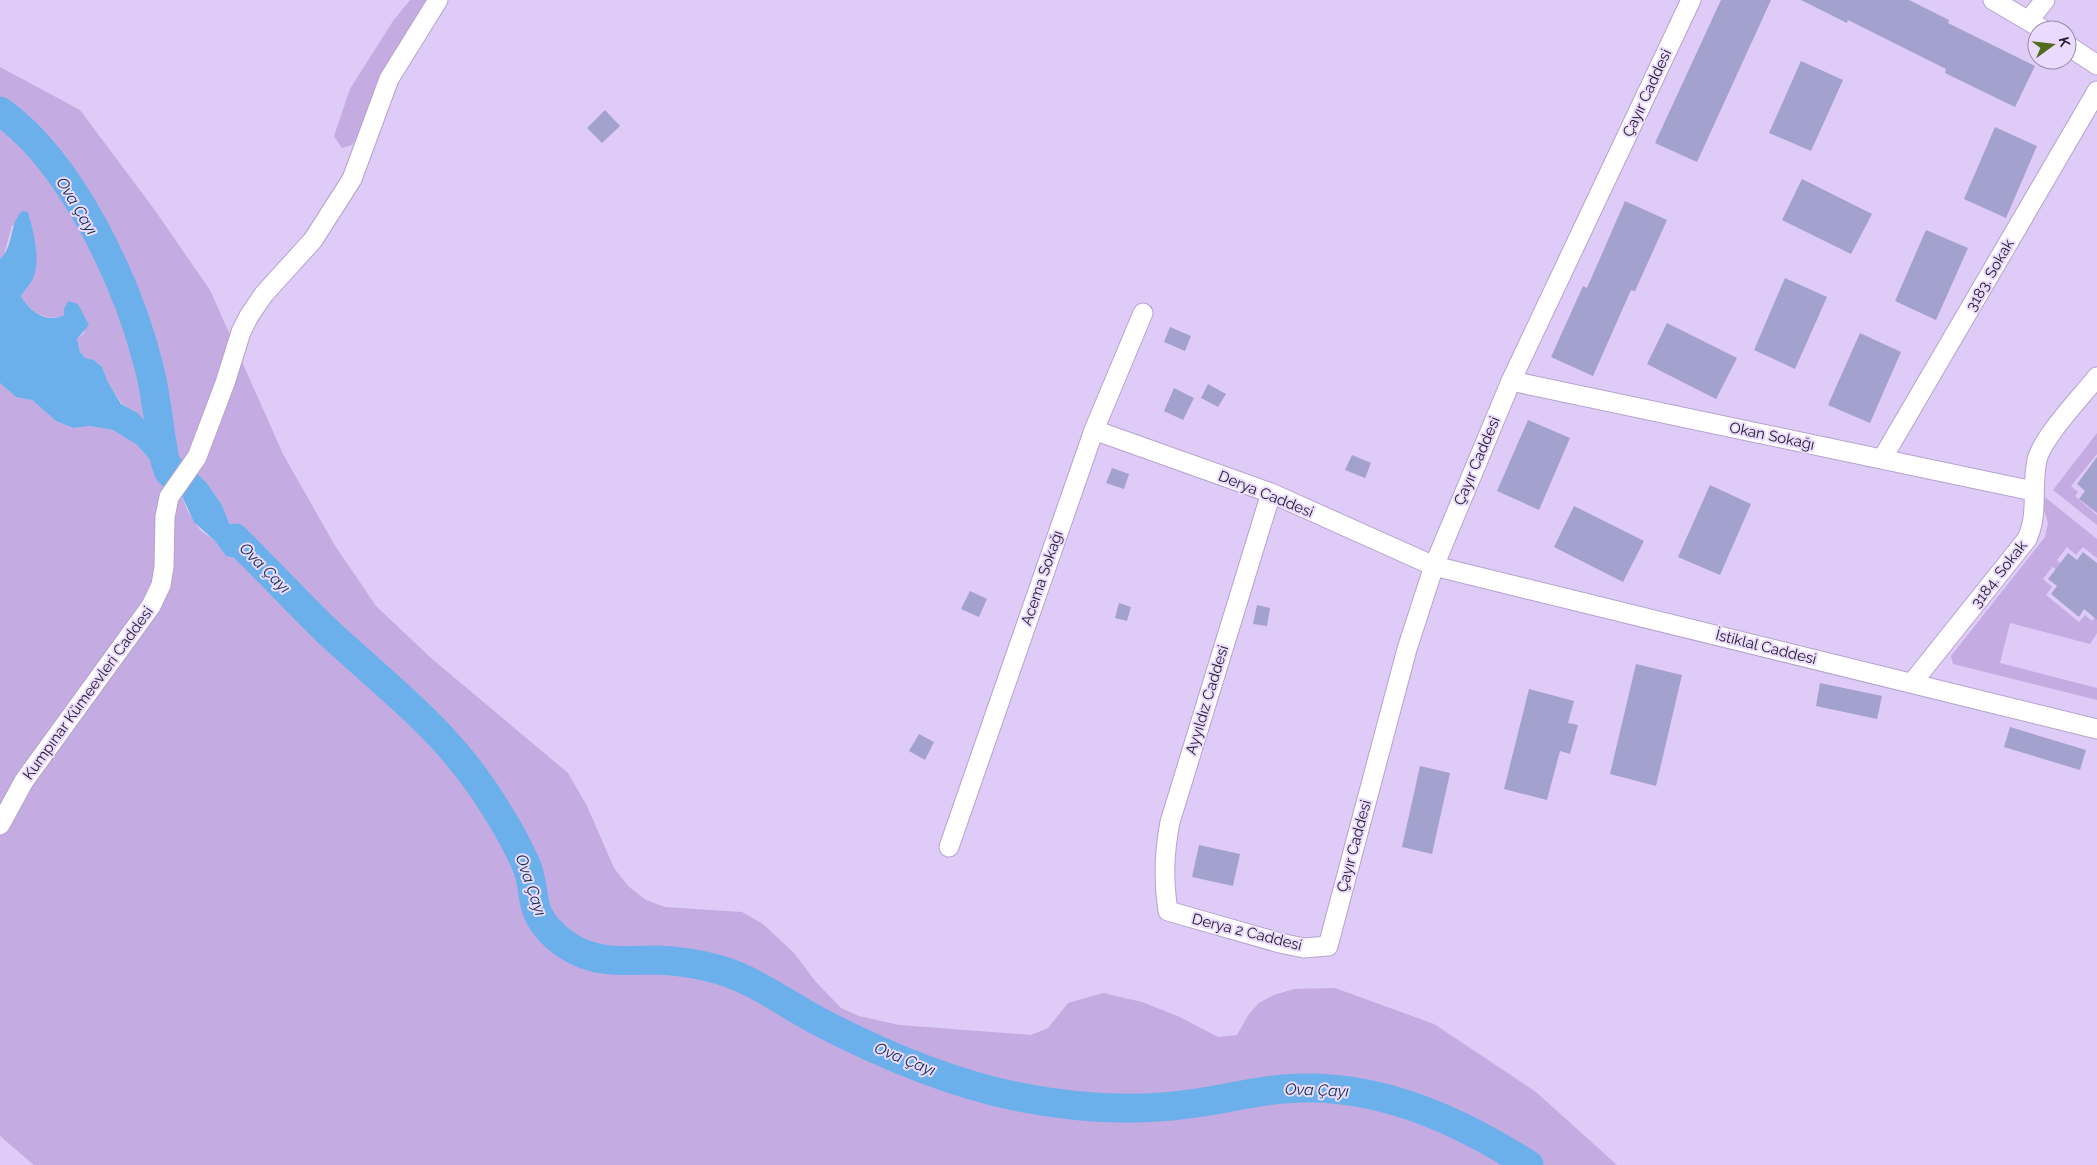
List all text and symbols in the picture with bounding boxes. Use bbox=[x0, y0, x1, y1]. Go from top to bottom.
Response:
north arrow bbox=[2027, 20, 2077, 70]
text: K bbox=[2056, 35, 2074, 49]
street label: Çayır Caddesi bbox=[1619, 46, 1675, 140]
water label: Ova Çayı bbox=[52, 174, 102, 238]
street label: 3183. Sokak bbox=[1962, 236, 2018, 314]
street label: Çayır Caddesi bbox=[1450, 414, 1504, 508]
street label: Okan Sokağı bbox=[1728, 418, 1816, 454]
street label: Derya Caddesi bbox=[1216, 467, 1316, 521]
street label: Acema Sokağı bbox=[1017, 528, 1067, 628]
street label: 3184. Sokak bbox=[1967, 537, 2031, 611]
water label: Ova Çayı bbox=[236, 539, 294, 597]
street label: Kumpınar Kümeevleri Caddesi bbox=[19, 603, 157, 783]
street label: İstiklal Caddesi bbox=[1714, 625, 1819, 668]
street label: Ayyıldız Caddesi bbox=[1182, 643, 1232, 757]
street label: Çayır Caddesi bbox=[1333, 798, 1375, 894]
water label: Ova Çayı bbox=[512, 852, 550, 918]
street label: Derya 2 Caddesi bbox=[1190, 910, 1304, 954]
water label: Ova Çayı bbox=[872, 1038, 938, 1080]
water label: Ova Çayı bbox=[1285, 1079, 1349, 1101]

